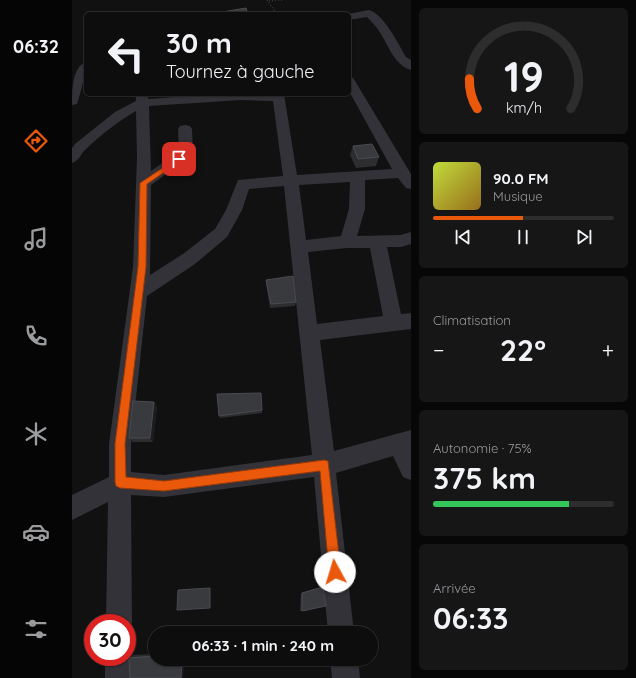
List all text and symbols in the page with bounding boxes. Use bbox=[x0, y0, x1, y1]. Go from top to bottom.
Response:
text: 30 m bbox=[166, 25, 232, 60]
icon: left bbox=[100, 28, 152, 80]
text: 06:32 bbox=[13, 35, 59, 58]
text: 19 bbox=[504, 50, 543, 102]
text: Tournez à gauche bbox=[166, 60, 315, 83]
text: km/h bbox=[505, 99, 542, 117]
icon: directions bbox=[22, 127, 50, 155]
pin bbox=[162, 142, 196, 176]
icon: arrive bbox=[168, 148, 190, 170]
text: 90.0 FM bbox=[493, 169, 549, 188]
text: Musique bbox=[493, 188, 543, 204]
icon: music bbox=[22, 225, 50, 253]
icon: previous bbox=[452, 226, 474, 248]
icon: pause bbox=[512, 226, 534, 248]
icon: next bbox=[573, 226, 595, 248]
text: Climatisation bbox=[433, 312, 511, 328]
icon: phone bbox=[22, 322, 50, 350]
text: 22° bbox=[500, 331, 546, 369]
text: − bbox=[433, 336, 444, 364]
text: + bbox=[602, 336, 614, 364]
icon: climate bbox=[22, 420, 50, 448]
text: Autonomie · 75% bbox=[433, 440, 532, 456]
text: 375 km bbox=[433, 459, 536, 497]
icon: car bbox=[22, 518, 50, 546]
position arrow bbox=[314, 551, 356, 593]
text: Arrivée bbox=[433, 580, 476, 596]
text: 06:33 bbox=[433, 599, 508, 637]
speed limit sign: 30 bbox=[84, 614, 136, 666]
icon: filters bbox=[22, 615, 50, 643]
text: 06:33 · 1 min · 240 m bbox=[192, 636, 334, 655]

